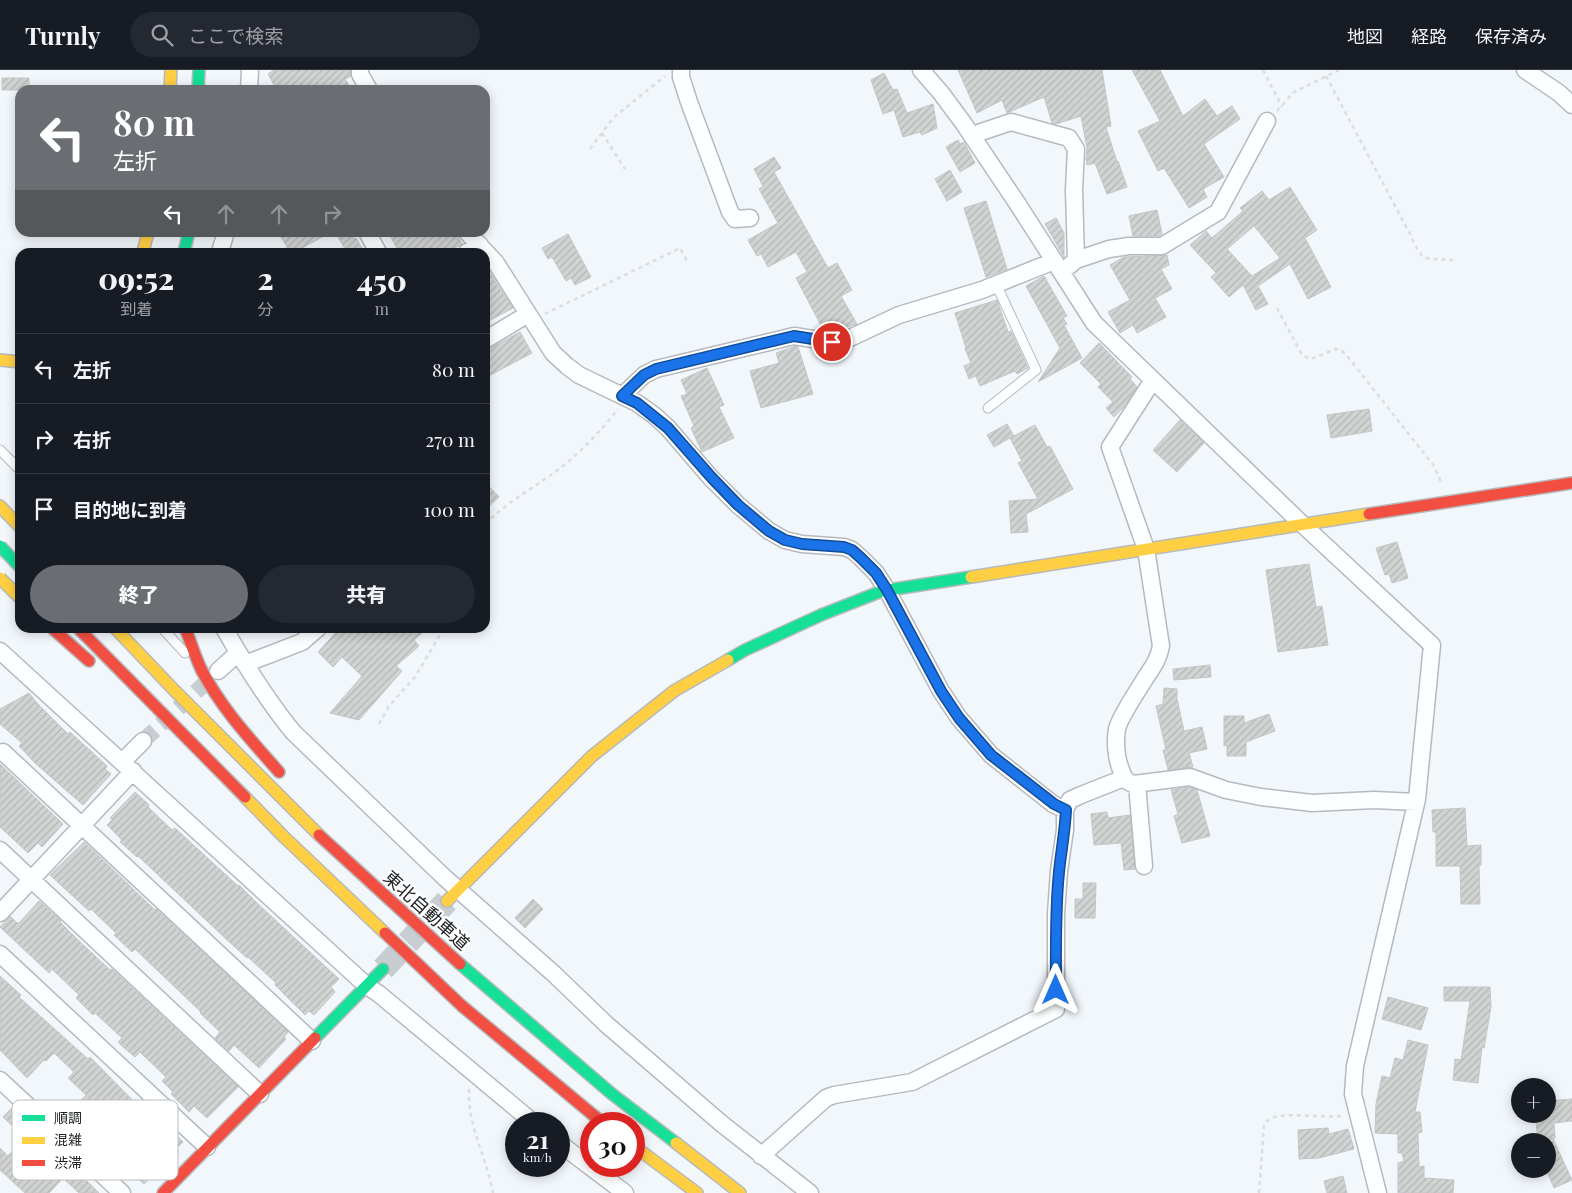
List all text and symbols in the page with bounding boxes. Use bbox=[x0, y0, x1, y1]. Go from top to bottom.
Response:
search box bbox=[130, 12, 480, 57]
text: Turnly bbox=[25, 19, 100, 51]
icon: search bbox=[148, 21, 176, 49]
text: ここで検索 bbox=[188, 22, 283, 48]
text: 地図 bbox=[1347, 24, 1383, 48]
text: 経路 bbox=[1411, 24, 1447, 48]
text: 保存済み bbox=[1475, 24, 1547, 48]
text: 80 m bbox=[113, 98, 195, 145]
icon: left bbox=[30, 105, 95, 170]
text: 左折 bbox=[113, 145, 157, 175]
icon: left bbox=[159, 200, 187, 228]
icon: ahead bbox=[212, 200, 240, 228]
icon: ahead bbox=[265, 200, 293, 228]
icon: right bbox=[318, 200, 346, 228]
text: 09:52 bbox=[98, 258, 174, 298]
text: 2 bbox=[257, 258, 274, 298]
text: 450 bbox=[357, 260, 407, 300]
text: 到着 bbox=[120, 298, 152, 319]
text: 分 bbox=[257, 298, 273, 319]
text: m bbox=[375, 298, 389, 319]
pin bbox=[811, 321, 853, 363]
icon: arrive bbox=[818, 328, 846, 356]
icon: left bbox=[30, 355, 58, 383]
text: 左折 bbox=[73, 356, 111, 382]
text: 80 m bbox=[432, 356, 475, 382]
icon: right bbox=[30, 425, 58, 453]
text: 右折 bbox=[73, 426, 111, 452]
text: 270 m bbox=[425, 426, 475, 452]
icon: arrive bbox=[30, 495, 58, 523]
text: 目的地に到着 bbox=[73, 496, 187, 522]
text: 100 m bbox=[424, 496, 475, 522]
button: 終了 bbox=[30, 565, 248, 623]
button: 共有 bbox=[258, 565, 475, 623]
street label: 東北自動車道 bbox=[379, 865, 475, 955]
position arrow bbox=[1029, 963, 1081, 1015]
map controls bbox=[1511, 1078, 1556, 1178]
button: + bbox=[1511, 1078, 1556, 1123]
legend bbox=[12, 1100, 178, 1180]
text: 順調 bbox=[54, 1108, 82, 1127]
speed limit sign: 30 bbox=[580, 1112, 645, 1177]
text: 21 bbox=[526, 1122, 549, 1155]
text: 混雑 bbox=[54, 1130, 82, 1149]
button: − bbox=[1511, 1133, 1556, 1178]
text: km/h bbox=[523, 1149, 552, 1165]
text: 渋滞 bbox=[54, 1153, 82, 1172]

